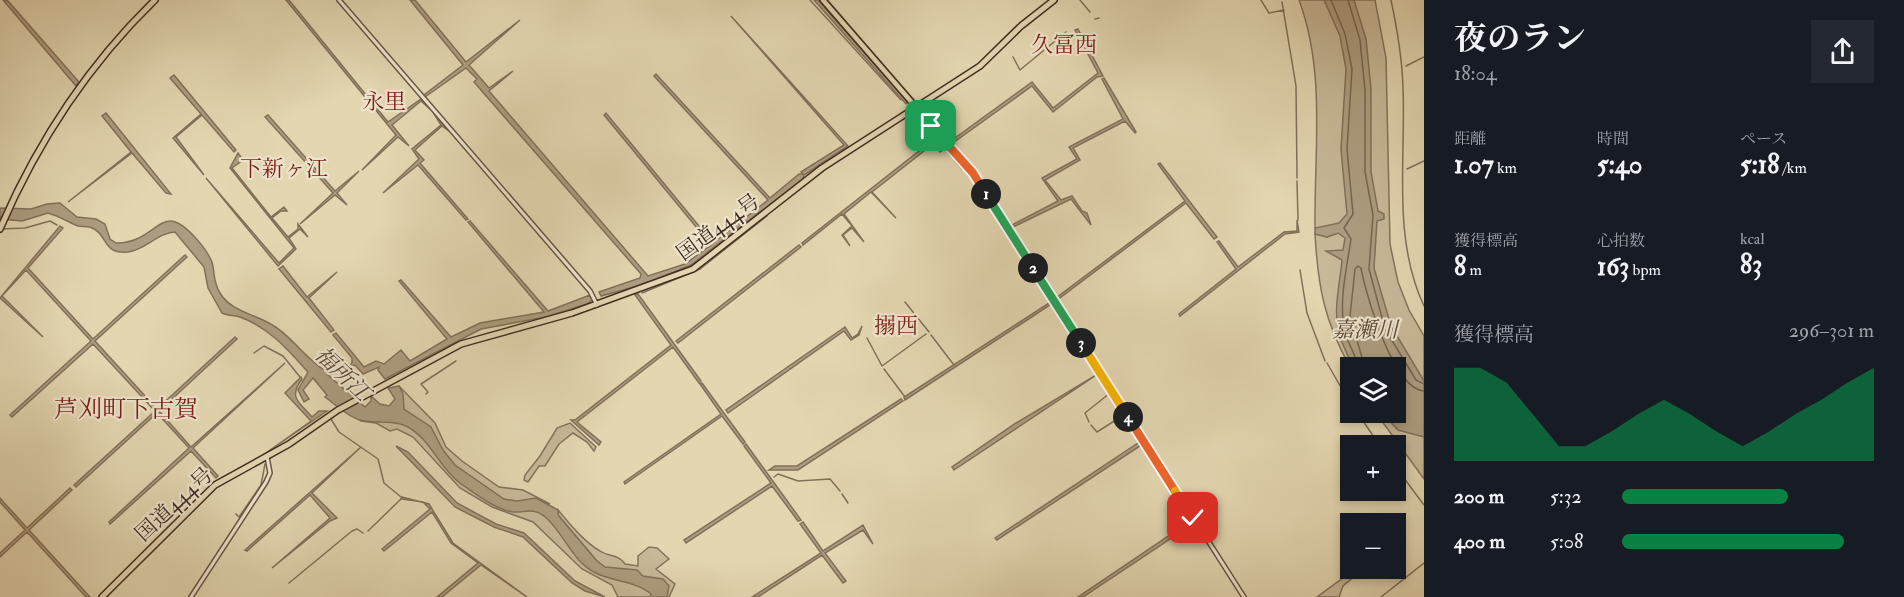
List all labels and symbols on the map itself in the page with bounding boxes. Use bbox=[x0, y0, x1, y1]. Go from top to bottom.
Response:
district label: 久冨西 bbox=[1031, 31, 1097, 59]
district label: 永里 bbox=[362, 88, 406, 116]
pin bbox=[905, 100, 956, 151]
district label: 下新ヶ江 bbox=[240, 155, 328, 183]
pin: 1 bbox=[971, 179, 1001, 209]
street label: 国道444号 bbox=[671, 188, 765, 267]
pin: 2 bbox=[1018, 253, 1048, 283]
district label: 搦西 bbox=[874, 312, 918, 340]
water label: 嘉瀬川 bbox=[1332, 316, 1400, 344]
pin: 3 bbox=[1066, 328, 1096, 358]
water label: 福所江 bbox=[309, 341, 378, 409]
district label: 芦刈町下古賀 bbox=[54, 394, 198, 425]
pin: 4 bbox=[1113, 402, 1143, 432]
street label: 国道444号 bbox=[130, 461, 219, 547]
pin bbox=[1167, 492, 1218, 543]

